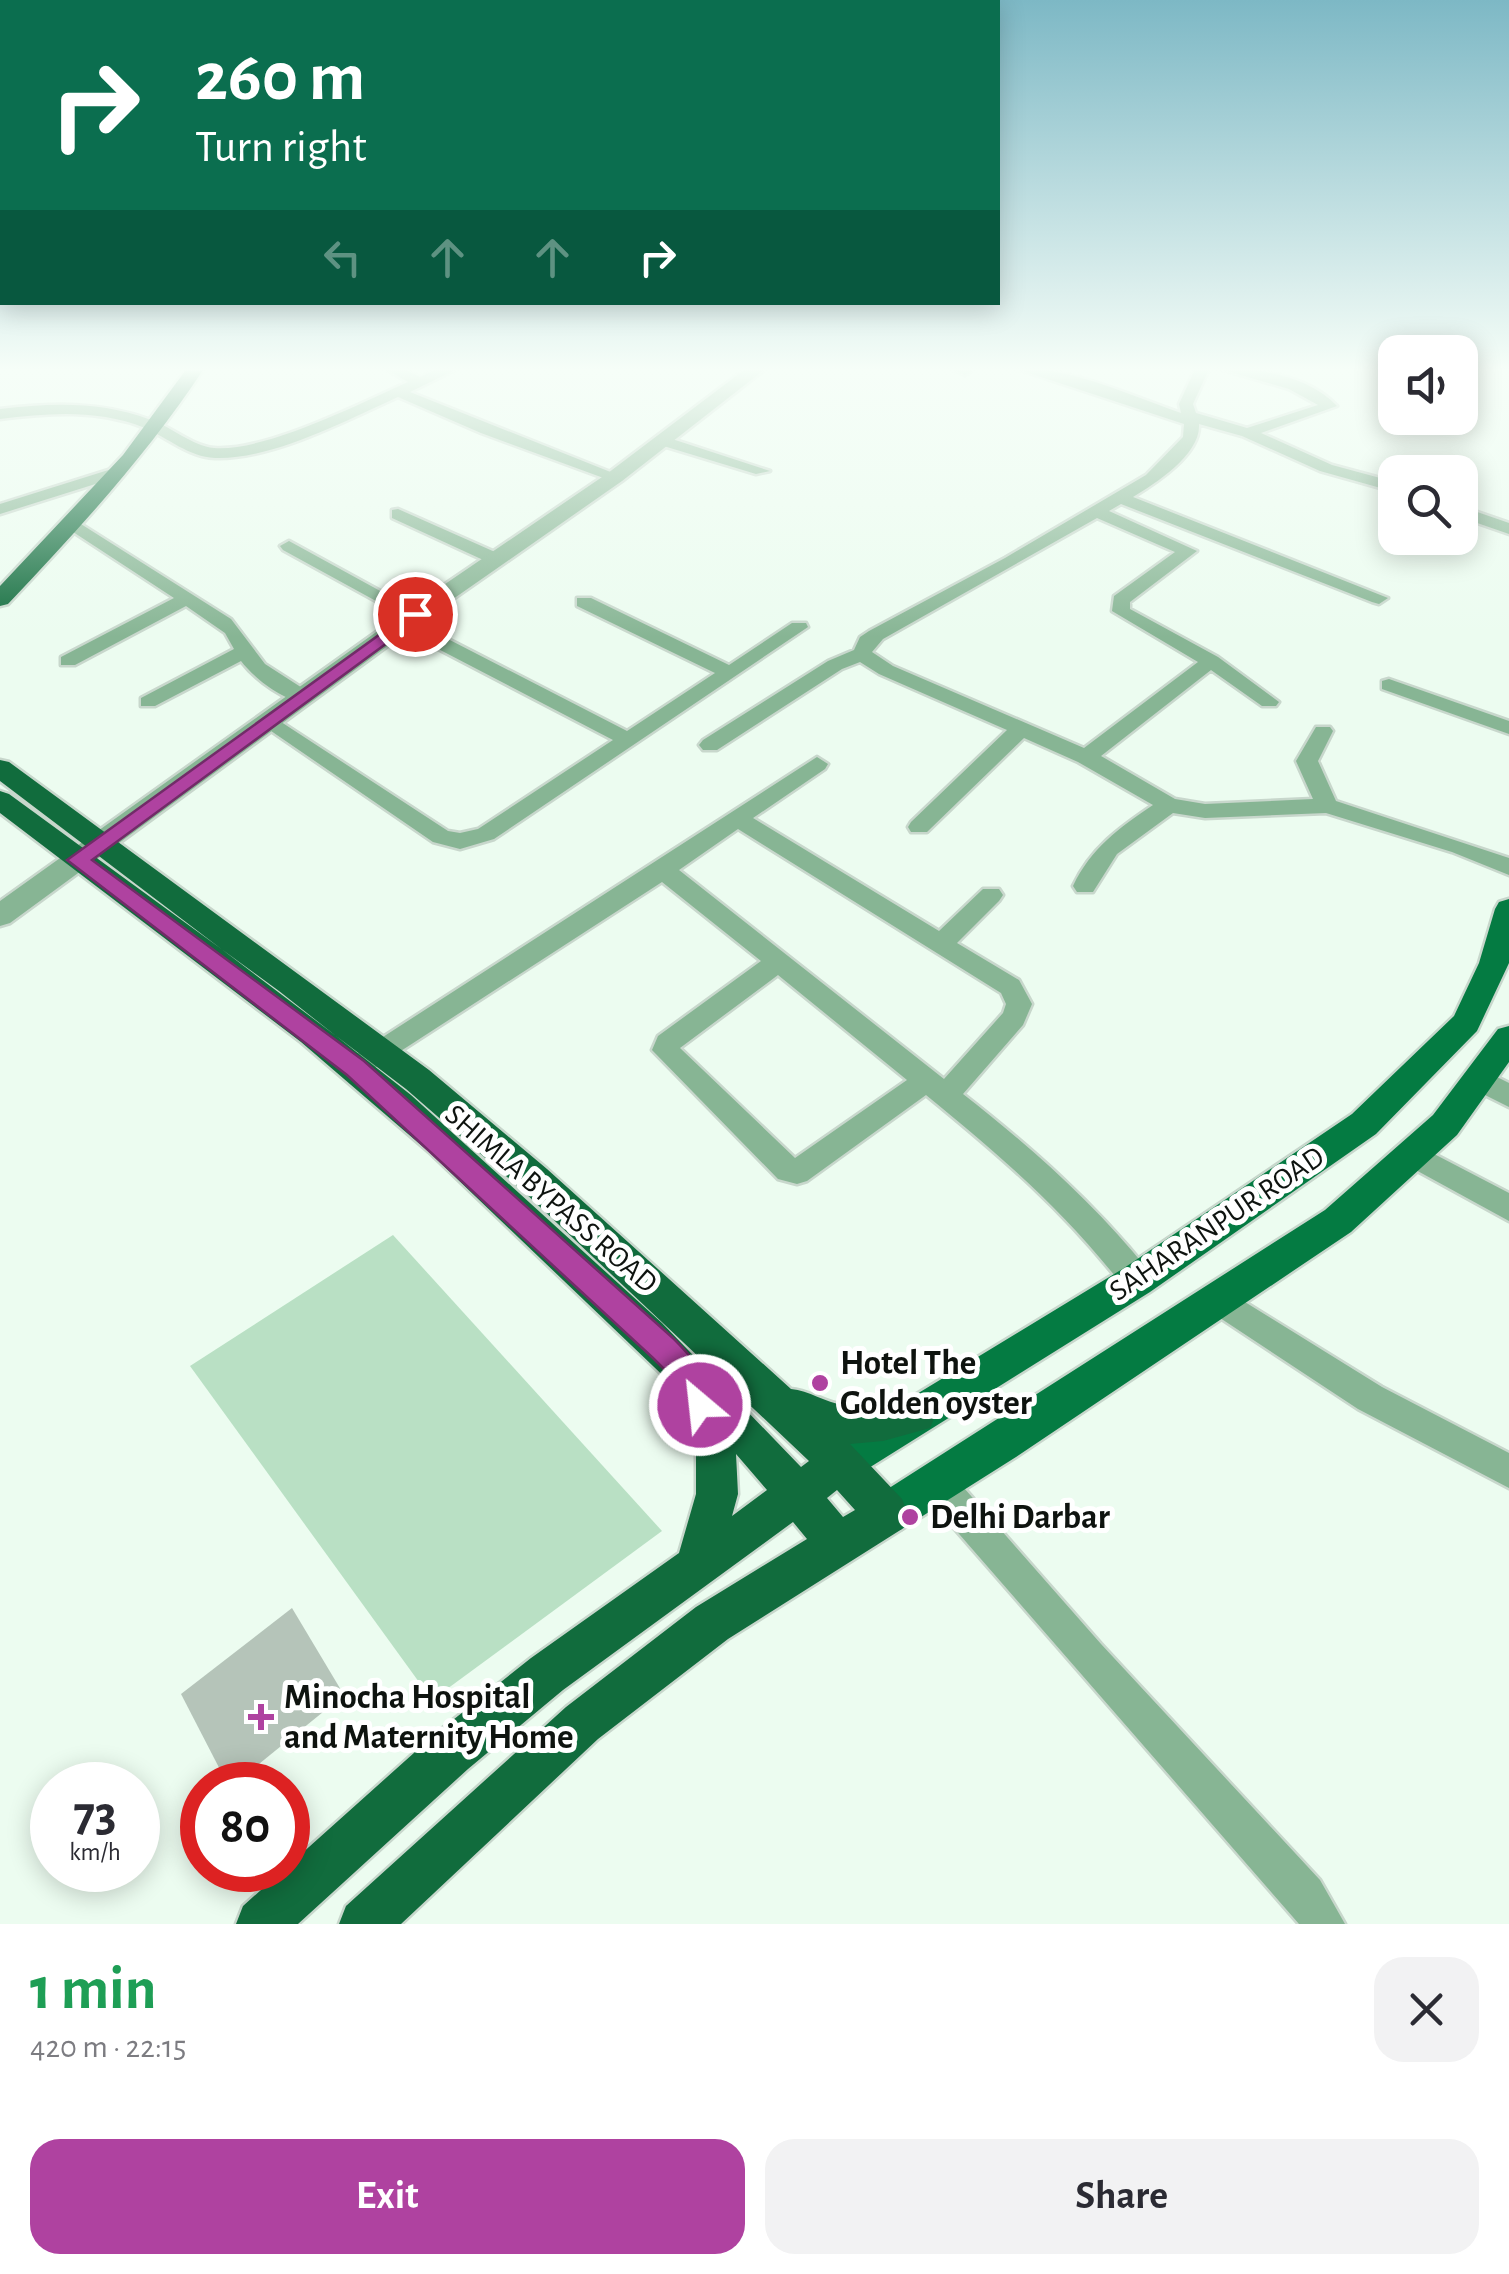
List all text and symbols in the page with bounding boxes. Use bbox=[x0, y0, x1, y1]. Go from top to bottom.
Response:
icon: right bbox=[30, 40, 160, 170]
text: 260 m bbox=[195, 43, 365, 113]
text: Turn right bbox=[195, 125, 367, 170]
icon: left bbox=[315, 230, 370, 285]
icon: ahead bbox=[420, 230, 475, 285]
icon: ahead bbox=[525, 230, 580, 285]
icon: right bbox=[630, 230, 685, 285]
map controls bbox=[1378, 335, 1478, 555]
button: sound bbox=[1378, 335, 1478, 435]
button: search bbox=[1378, 455, 1478, 555]
pin bbox=[373, 572, 458, 657]
icon: arrive bbox=[388, 587, 443, 642]
street label: SHIMLA BYPASS ROAD bbox=[439, 1099, 663, 1299]
street label: SAHARANPUR ROAD bbox=[1104, 1141, 1330, 1307]
place label: Hotel The Golden oyster bbox=[840, 1346, 1032, 1421]
position arrow bbox=[648, 1353, 752, 1457]
marker: Hotel The Golden oyster bbox=[809, 1372, 831, 1394]
place label: Delhi Darbar bbox=[930, 1500, 1110, 1535]
marker: Delhi Darbar bbox=[899, 1506, 921, 1528]
place label: Minocha Hospital and Maternity Home bbox=[284, 1680, 573, 1755]
marker: Minocha Hospital and Maternity Home bbox=[248, 1704, 274, 1730]
speed limit sign: 80 bbox=[180, 1762, 310, 1892]
text: 73 bbox=[73, 1790, 117, 1840]
text: km/h bbox=[69, 1840, 121, 1865]
button: close bbox=[1374, 1957, 1479, 2062]
text: 1 min bbox=[30, 1960, 156, 2020]
text: 420 m · 22:15 bbox=[30, 2031, 186, 2063]
button: Exit bbox=[30, 2139, 745, 2254]
button: Share bbox=[765, 2139, 1479, 2254]

